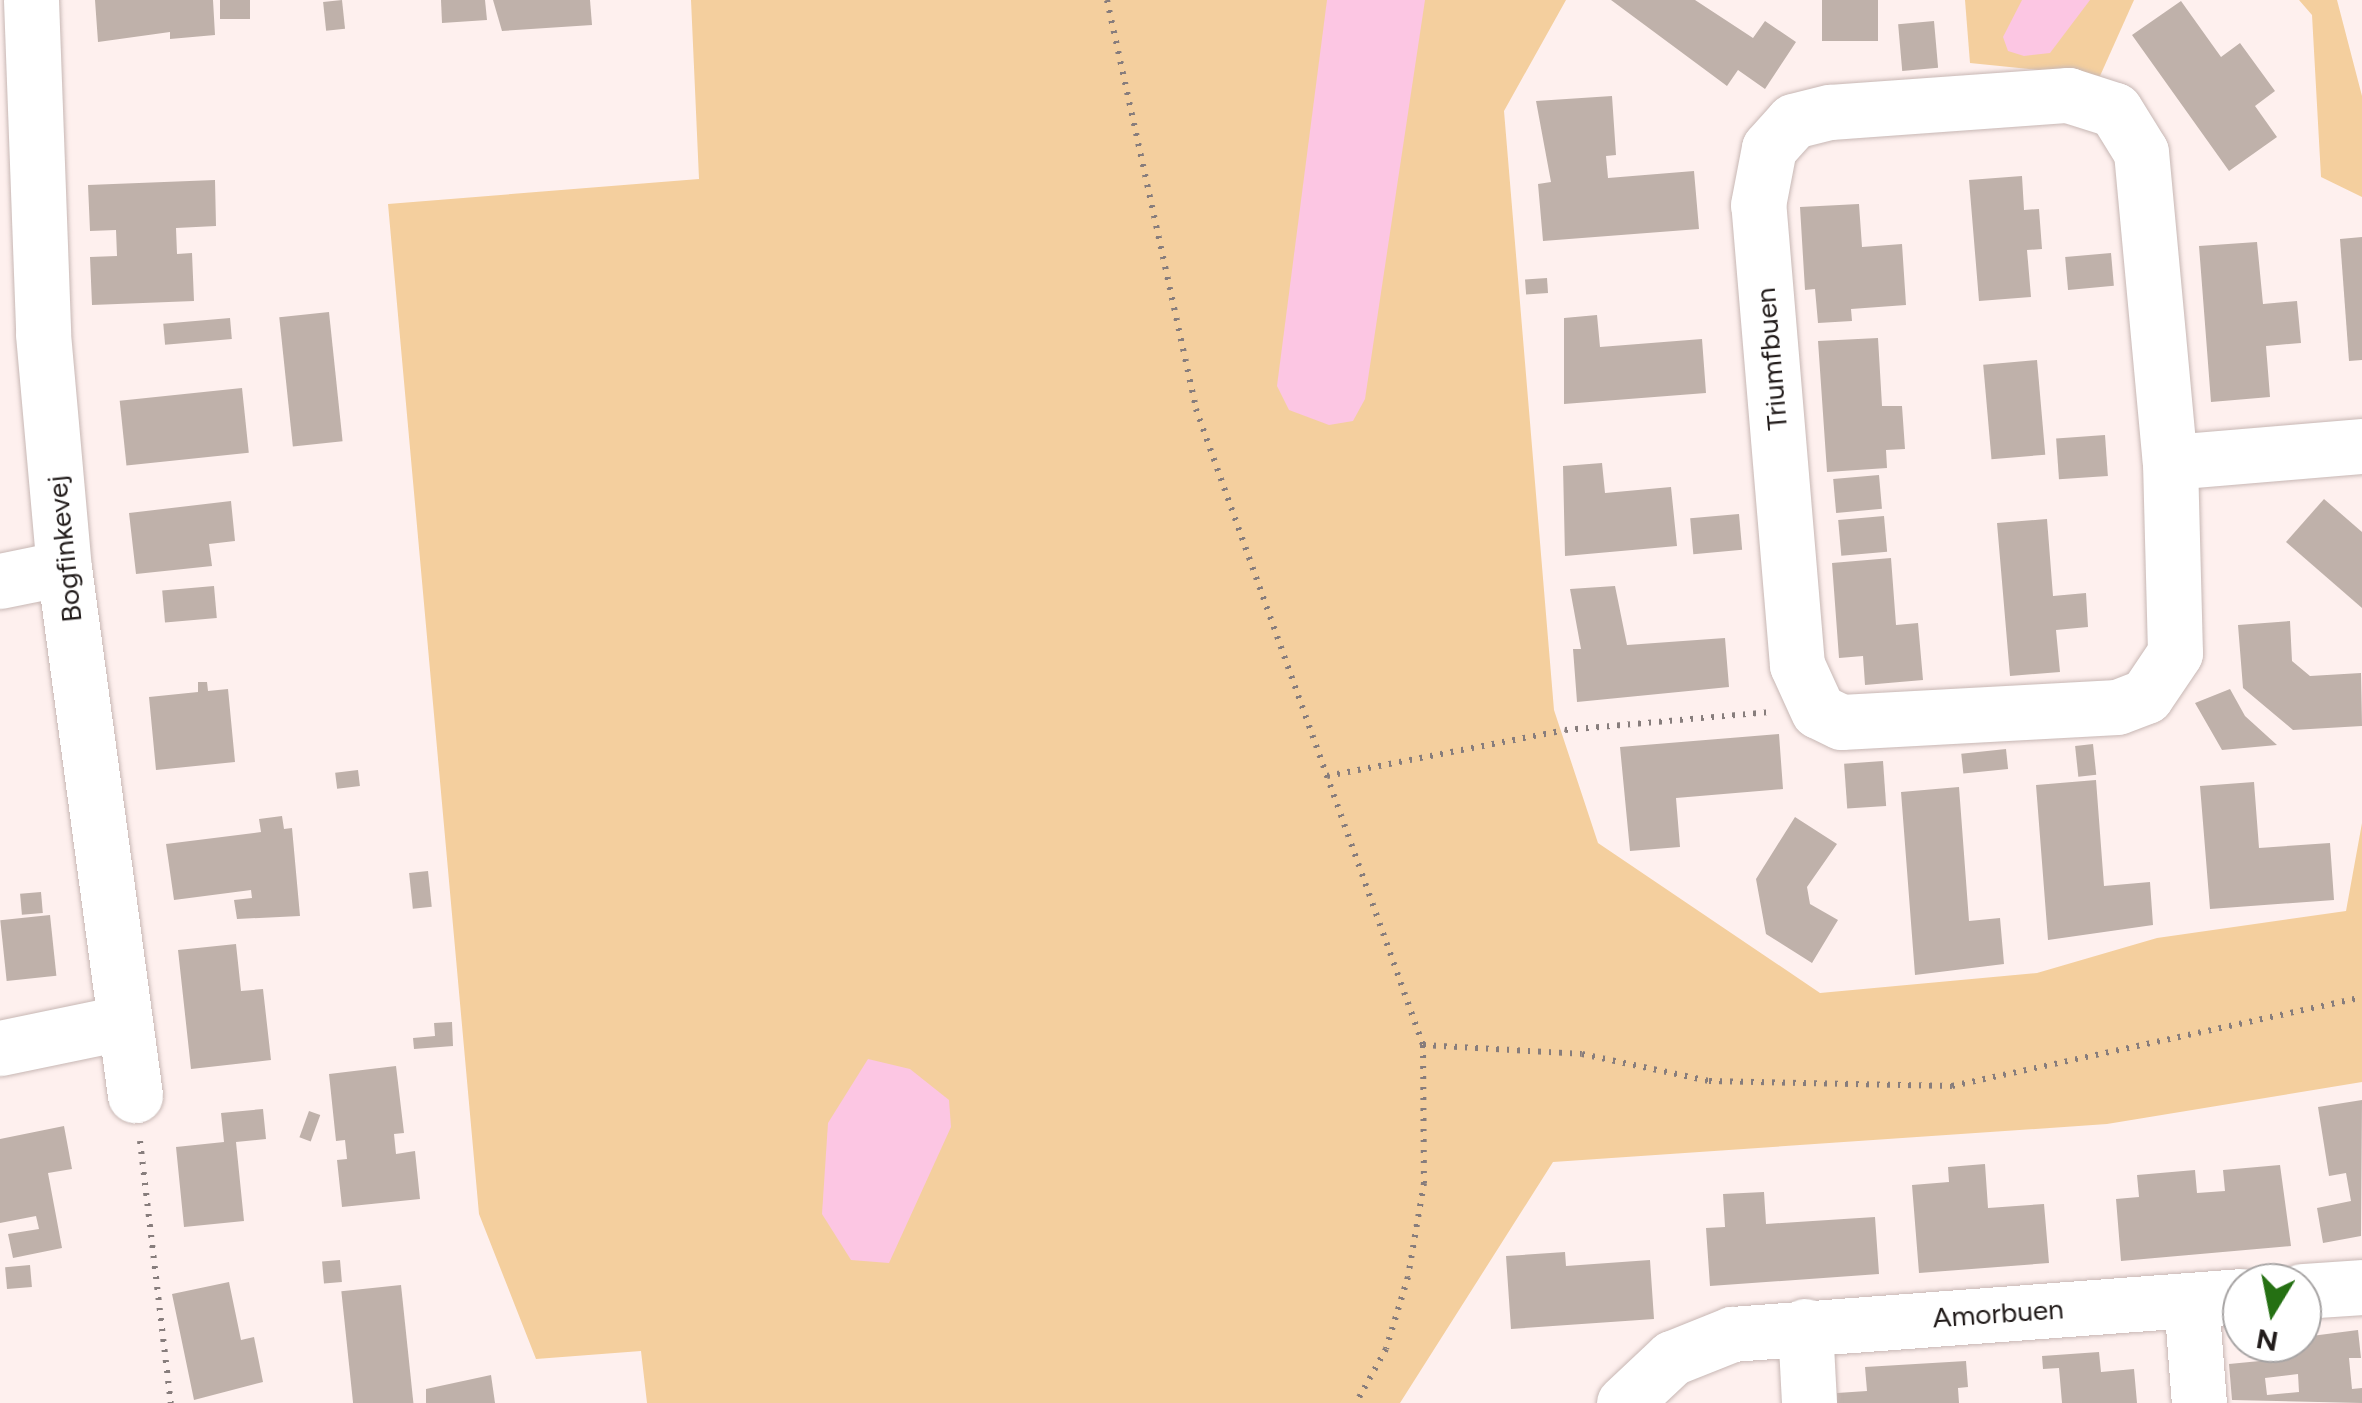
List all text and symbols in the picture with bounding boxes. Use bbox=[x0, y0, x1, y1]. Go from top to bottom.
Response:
street label: Triumfbuen bbox=[1748, 286, 1794, 432]
street label: Bogfinkevej bbox=[40, 474, 88, 624]
north arrow bbox=[2222, 1263, 2322, 1363]
street label: Amorbuen bbox=[1931, 1292, 2065, 1334]
text: N bbox=[2254, 1322, 2281, 1359]

